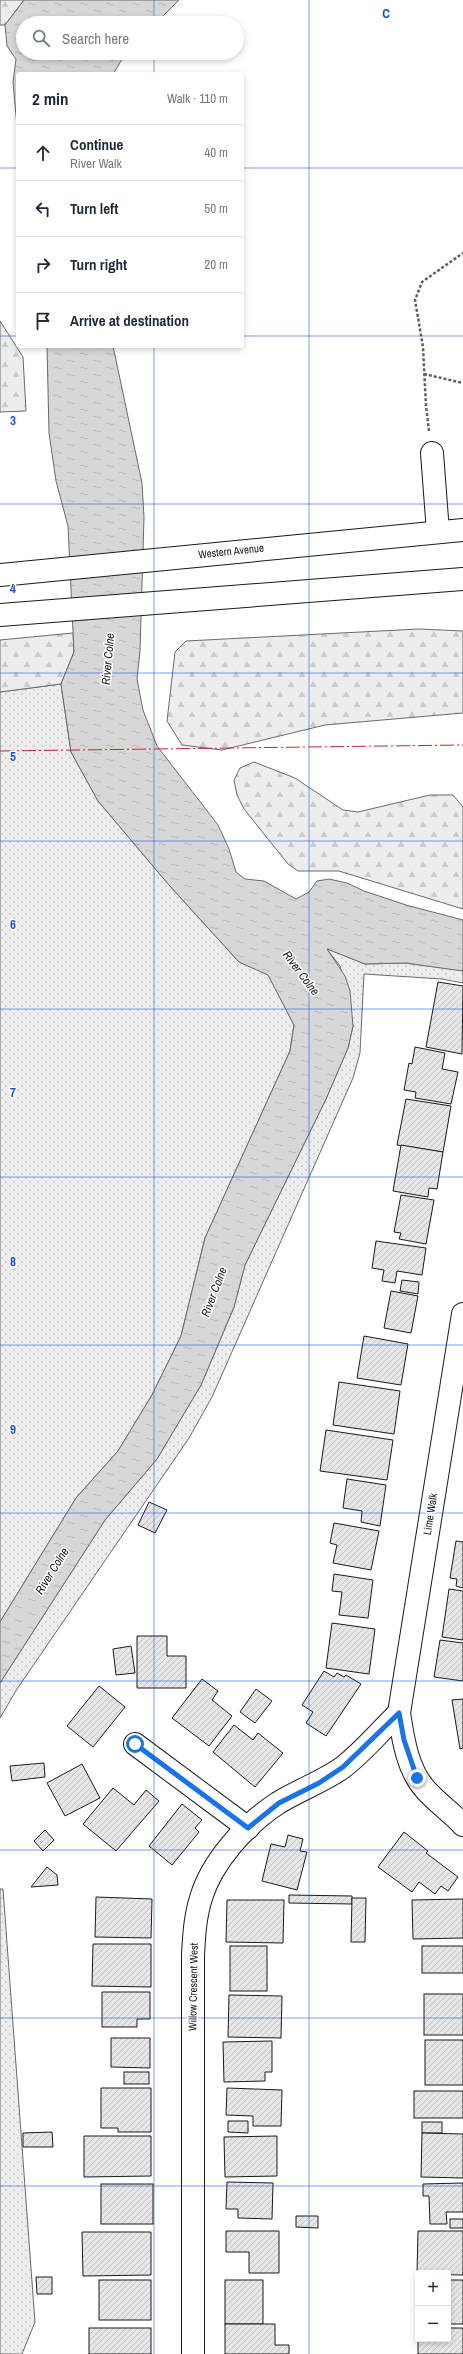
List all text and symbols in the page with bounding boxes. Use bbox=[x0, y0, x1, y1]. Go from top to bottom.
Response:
text: C bbox=[382, 5, 390, 22]
search box bbox=[16, 16, 244, 60]
icon: search bbox=[30, 27, 52, 49]
text: Search here bbox=[62, 28, 129, 49]
text: 2 min bbox=[32, 87, 68, 110]
text: Walk · 110 m bbox=[167, 90, 228, 107]
text: Continue bbox=[70, 134, 123, 155]
icon: ahead bbox=[32, 142, 54, 164]
text: 40 m bbox=[204, 144, 228, 161]
text: River Walk bbox=[70, 155, 122, 172]
icon: left bbox=[32, 198, 54, 220]
text: Turn left bbox=[70, 198, 118, 219]
text: 50 m bbox=[204, 200, 228, 217]
icon: right bbox=[32, 254, 54, 276]
text: Turn right bbox=[70, 254, 127, 275]
text: 20 m bbox=[204, 256, 228, 273]
icon: arrive bbox=[32, 310, 54, 332]
text: Arrive at destination bbox=[70, 310, 189, 331]
text: 3 bbox=[10, 412, 16, 429]
street label: Western Avenue bbox=[198, 541, 264, 561]
text: 4 bbox=[10, 580, 16, 597]
water label: River Colne bbox=[98, 632, 118, 686]
text: 5 bbox=[10, 748, 16, 765]
text: 6 bbox=[10, 916, 16, 933]
water label: River Colne bbox=[279, 947, 323, 999]
text: 7 bbox=[10, 1084, 16, 1101]
text: 8 bbox=[10, 1253, 16, 1270]
water label: River Colne bbox=[197, 1264, 231, 1319]
text: 9 bbox=[10, 1421, 16, 1438]
street label: Lime Walk bbox=[420, 1492, 440, 1536]
water label: River Colne bbox=[31, 1544, 73, 1597]
route start bbox=[126, 1735, 144, 1753]
route end bbox=[408, 1769, 426, 1787]
street label: Willow Crescent West bbox=[185, 1942, 201, 2031]
map controls bbox=[415, 2270, 451, 2342]
button: + bbox=[415, 2270, 451, 2306]
button: − bbox=[415, 2306, 451, 2342]

